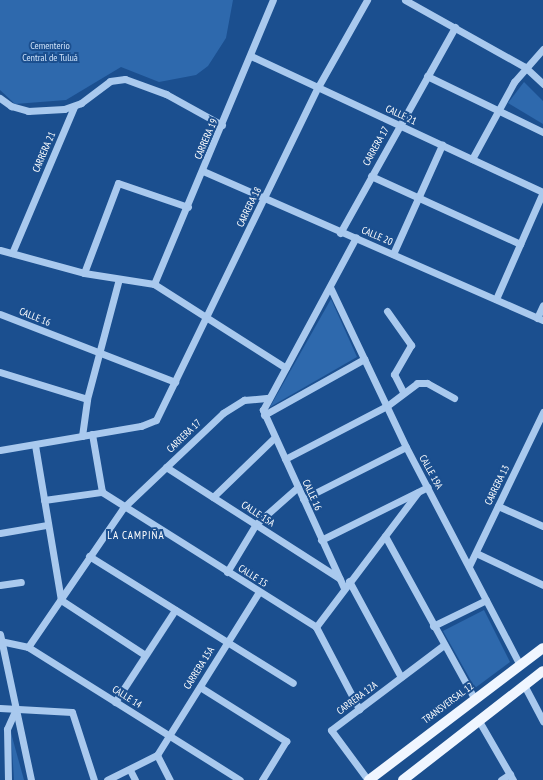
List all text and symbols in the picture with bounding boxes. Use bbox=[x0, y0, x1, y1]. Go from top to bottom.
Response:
park label: Cementerio Central de Tuluá bbox=[22, 39, 78, 62]
street label: CALLE 21 bbox=[384, 103, 418, 127]
street label: CARRERA 19 bbox=[192, 117, 220, 161]
street label: CARRERA 17 bbox=[360, 124, 392, 168]
street label: CARRERA 21 bbox=[30, 130, 58, 174]
street label: CARRERA 18 bbox=[234, 185, 264, 229]
street label: CALLE 20 bbox=[360, 224, 394, 248]
street label: CALLE 16 bbox=[18, 305, 52, 329]
street label: CARRERA 17 bbox=[164, 417, 204, 455]
street label: CALLE 19A bbox=[417, 453, 445, 491]
street label: CARRERA 13 bbox=[482, 463, 512, 507]
street label: CALLE 16 bbox=[300, 478, 324, 512]
street label: CALLE 15A bbox=[239, 499, 277, 529]
district label: LA CAMPIÑA bbox=[107, 528, 165, 542]
street label: CALLE 15 bbox=[236, 562, 270, 590]
street label: CARRERA 15A bbox=[181, 644, 217, 692]
street label: CARRERA 12A bbox=[334, 679, 380, 717]
street label: TRANSVERSAL 12 bbox=[420, 680, 476, 726]
street label: CALLE 14 bbox=[110, 683, 144, 711]

